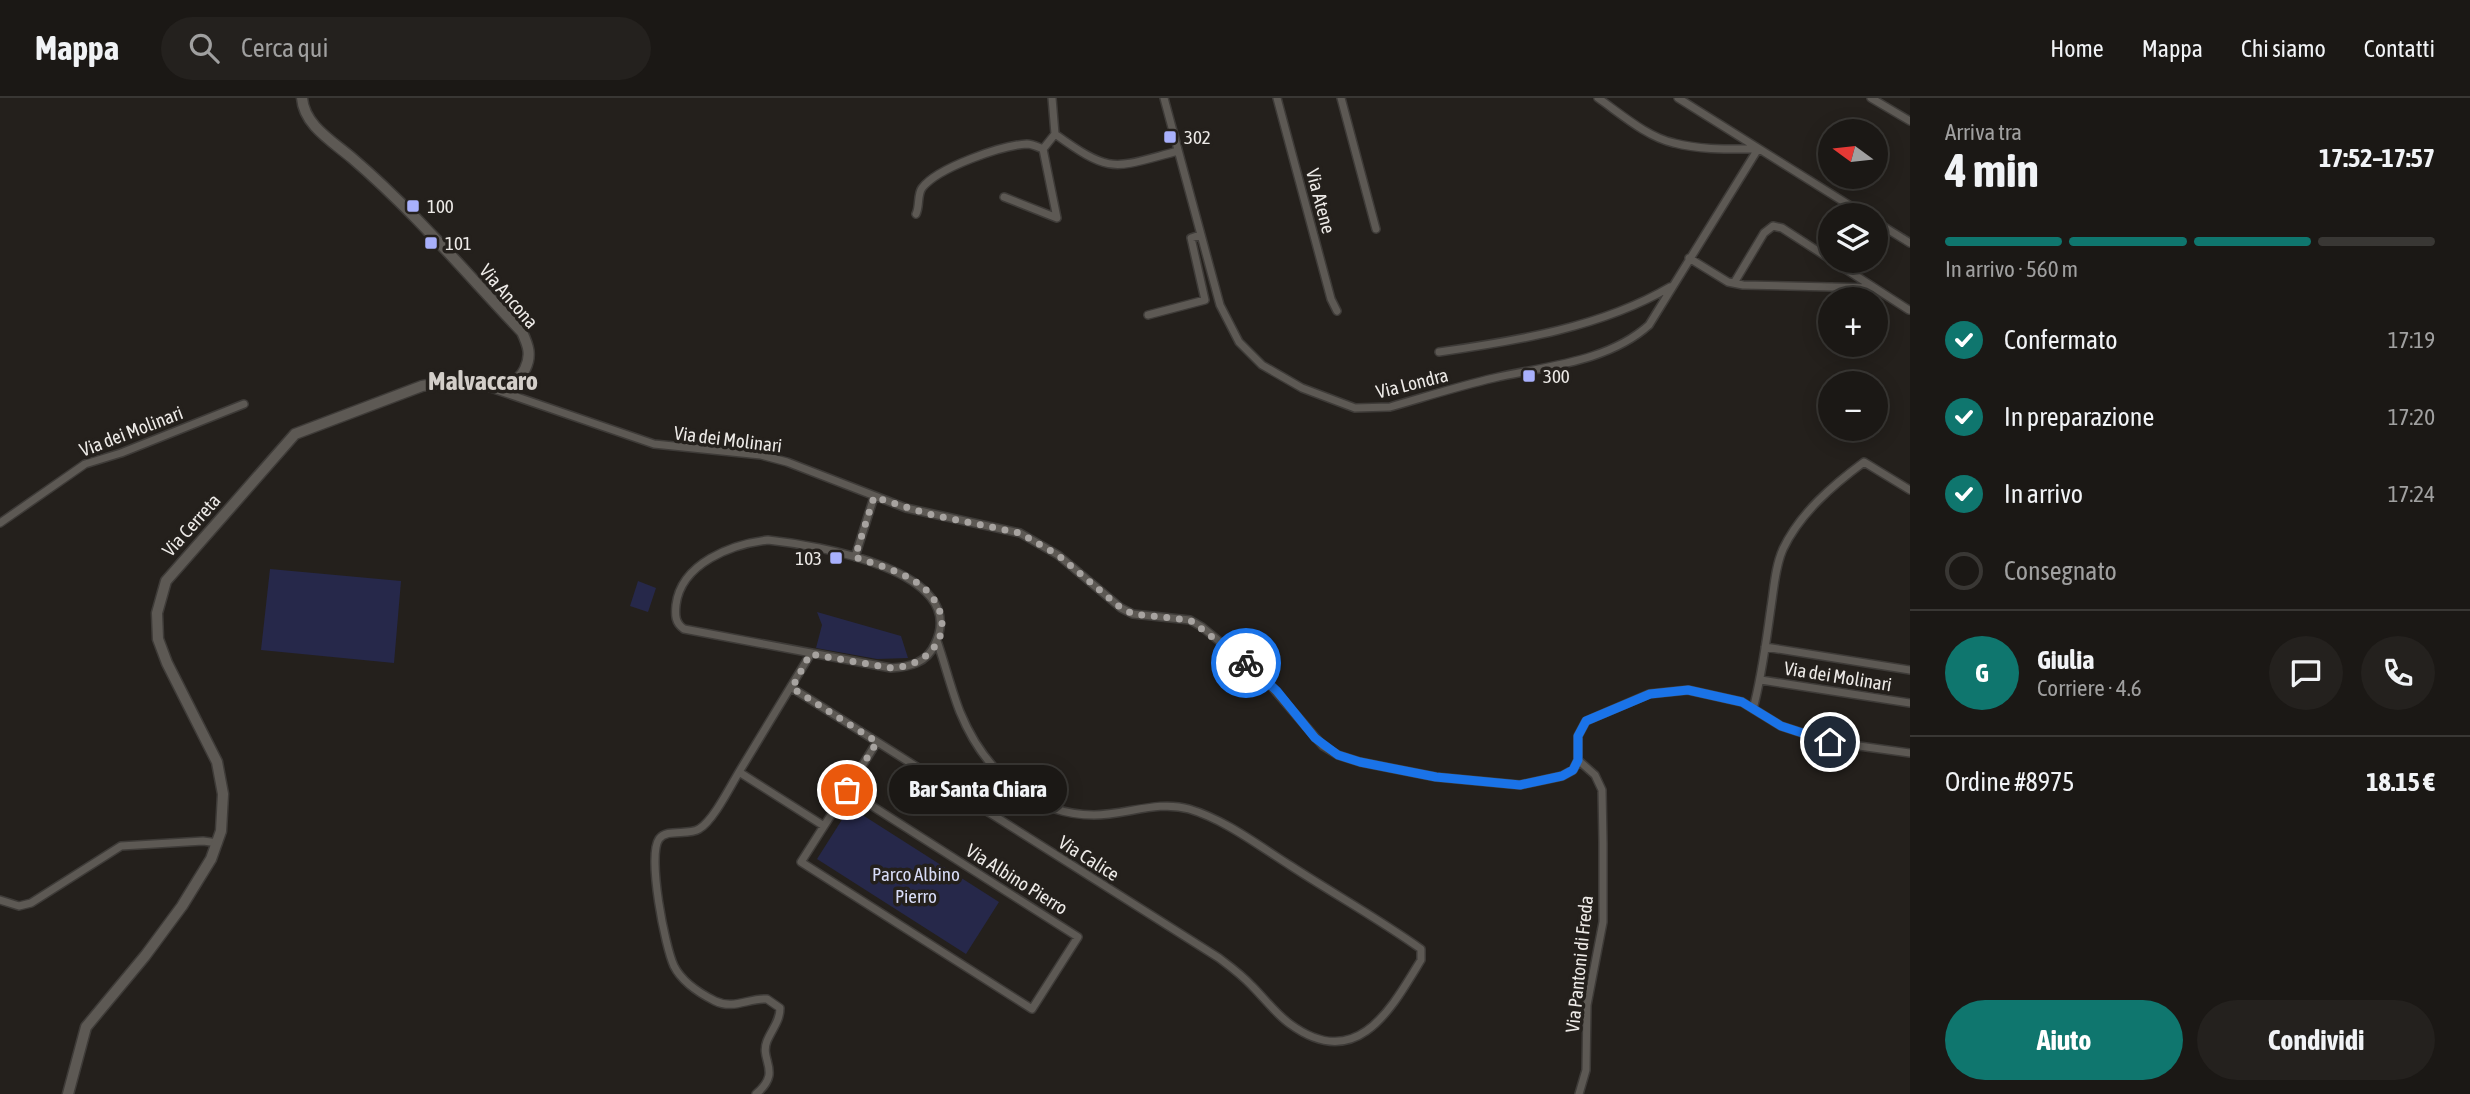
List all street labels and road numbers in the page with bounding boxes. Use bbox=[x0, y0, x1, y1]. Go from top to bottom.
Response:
street label: Via Atene bbox=[1302, 166, 1340, 236]
street label: Via Ancona bbox=[475, 259, 543, 333]
street label: Via Londra bbox=[1374, 363, 1450, 403]
street label: Via dei Molinari bbox=[76, 401, 186, 461]
street label: Via dei Molinari bbox=[673, 421, 783, 457]
street label: Via Cerreta bbox=[157, 489, 225, 561]
street label: Via dei Molinari bbox=[1783, 657, 1893, 695]
street label: Via Calice bbox=[1055, 831, 1123, 885]
street label: Via Albino Pierro bbox=[962, 839, 1072, 919]
street label: Via Pantoni di Freda bbox=[1561, 894, 1597, 1034]

